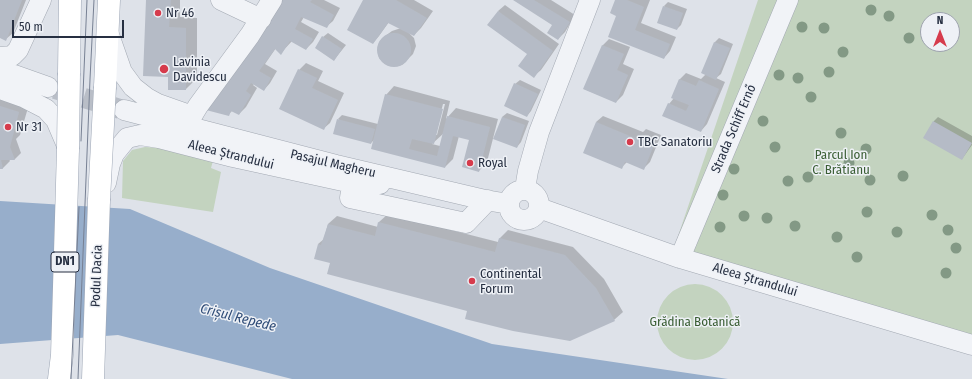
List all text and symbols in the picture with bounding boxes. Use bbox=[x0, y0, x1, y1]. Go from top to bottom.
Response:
place label: Nr 46 bbox=[166, 5, 194, 21]
marker: Nr 46 bbox=[153, 8, 163, 18]
scale bar bbox=[14, 12, 126, 38]
north arrow bbox=[920, 12, 960, 52]
text: N bbox=[937, 14, 943, 27]
text: 50 m bbox=[19, 20, 43, 34]
place label: Lavinia Davidescu bbox=[173, 54, 227, 85]
marker: Lavinia Davidescu bbox=[158, 63, 170, 75]
street label: Strada Schiff Ernő bbox=[708, 82, 760, 176]
place label: Nr 31 bbox=[16, 119, 42, 135]
marker: Nr 31 bbox=[3, 122, 13, 132]
place label: TBC Sanatoriu bbox=[638, 134, 712, 150]
street label: Aleea Ștrandului bbox=[187, 137, 275, 173]
marker: TBC Sanatoriu bbox=[625, 137, 635, 147]
street label: Pasajul Magheru bbox=[289, 147, 377, 181]
park label: Parcul Ion C. Brătianu bbox=[812, 147, 870, 178]
place label: Royal bbox=[478, 155, 507, 171]
marker: Royal bbox=[465, 158, 475, 168]
street label: Podul Dacia bbox=[88, 244, 106, 308]
road number: DN1 bbox=[51, 252, 79, 272]
street label: Aleea Ștrandului bbox=[711, 260, 799, 300]
place label: Continental Forum bbox=[480, 266, 542, 297]
marker: Continental Forum bbox=[467, 276, 477, 286]
water label: Crișul Repede bbox=[198, 300, 278, 336]
park label: Grădina Botanică bbox=[650, 314, 740, 330]

